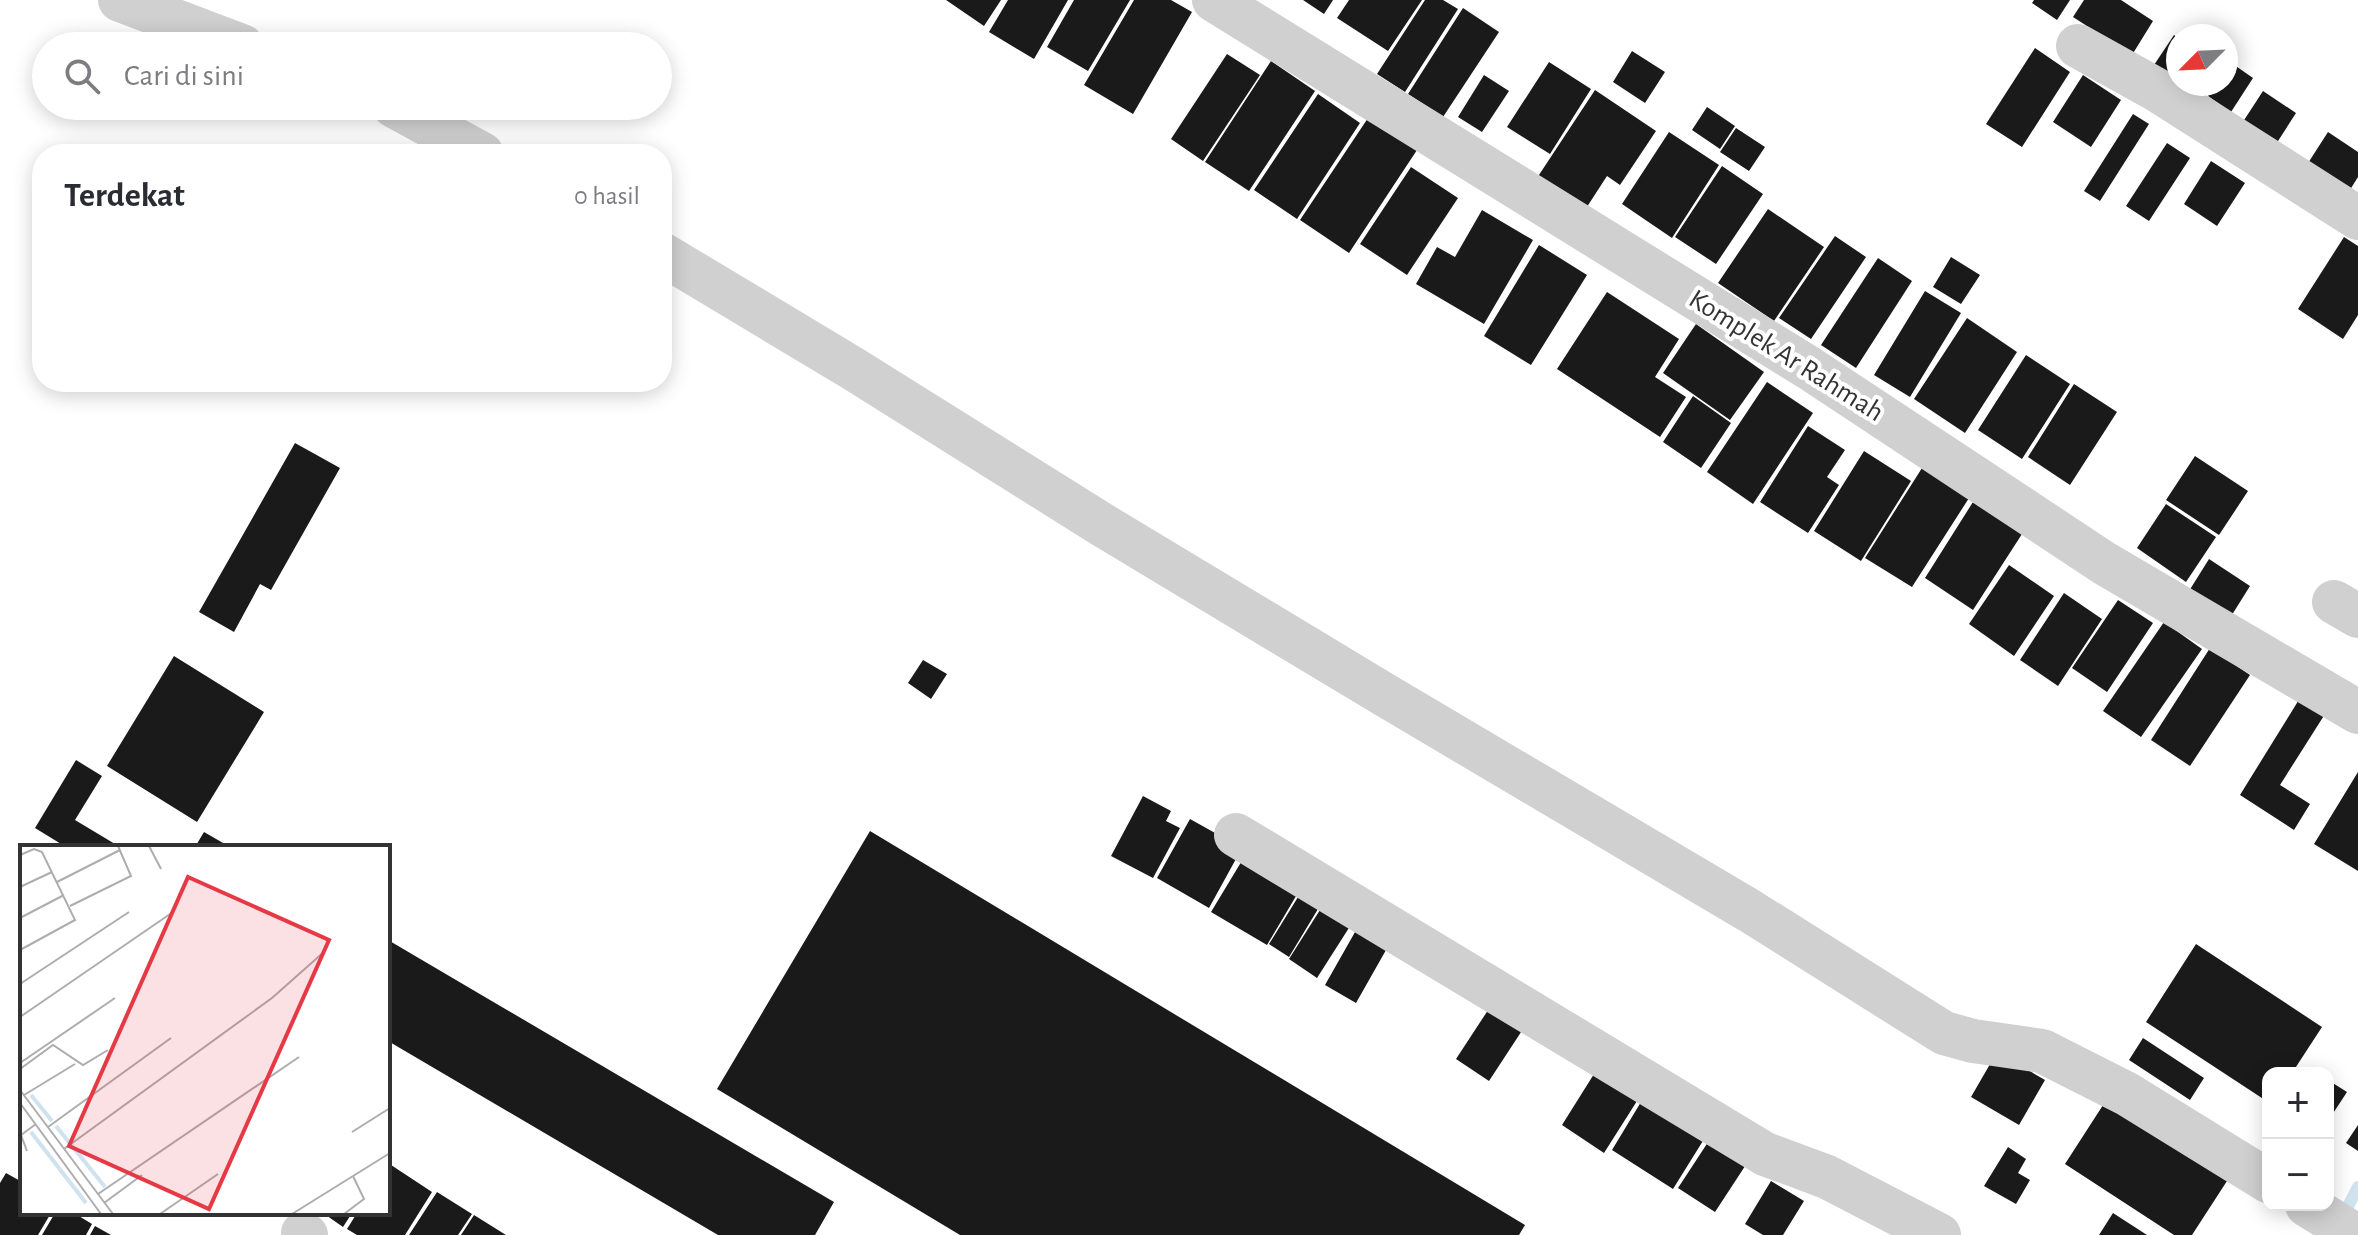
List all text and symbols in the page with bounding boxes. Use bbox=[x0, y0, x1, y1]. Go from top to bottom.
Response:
north arrow bbox=[2166, 24, 2238, 96]
search box bbox=[32, 32, 672, 120]
icon: search bbox=[60, 54, 104, 98]
text: Cari di sini bbox=[124, 61, 244, 91]
text: Terdekat bbox=[64, 179, 185, 213]
text: 0 hasil bbox=[574, 183, 640, 209]
street label: Komplek Ar Rahmah bbox=[1684, 285, 1888, 427]
inset map bbox=[20, 845, 390, 1215]
map controls bbox=[2262, 1067, 2334, 1211]
button: + bbox=[2262, 1067, 2334, 1139]
button: − bbox=[2262, 1139, 2334, 1211]

